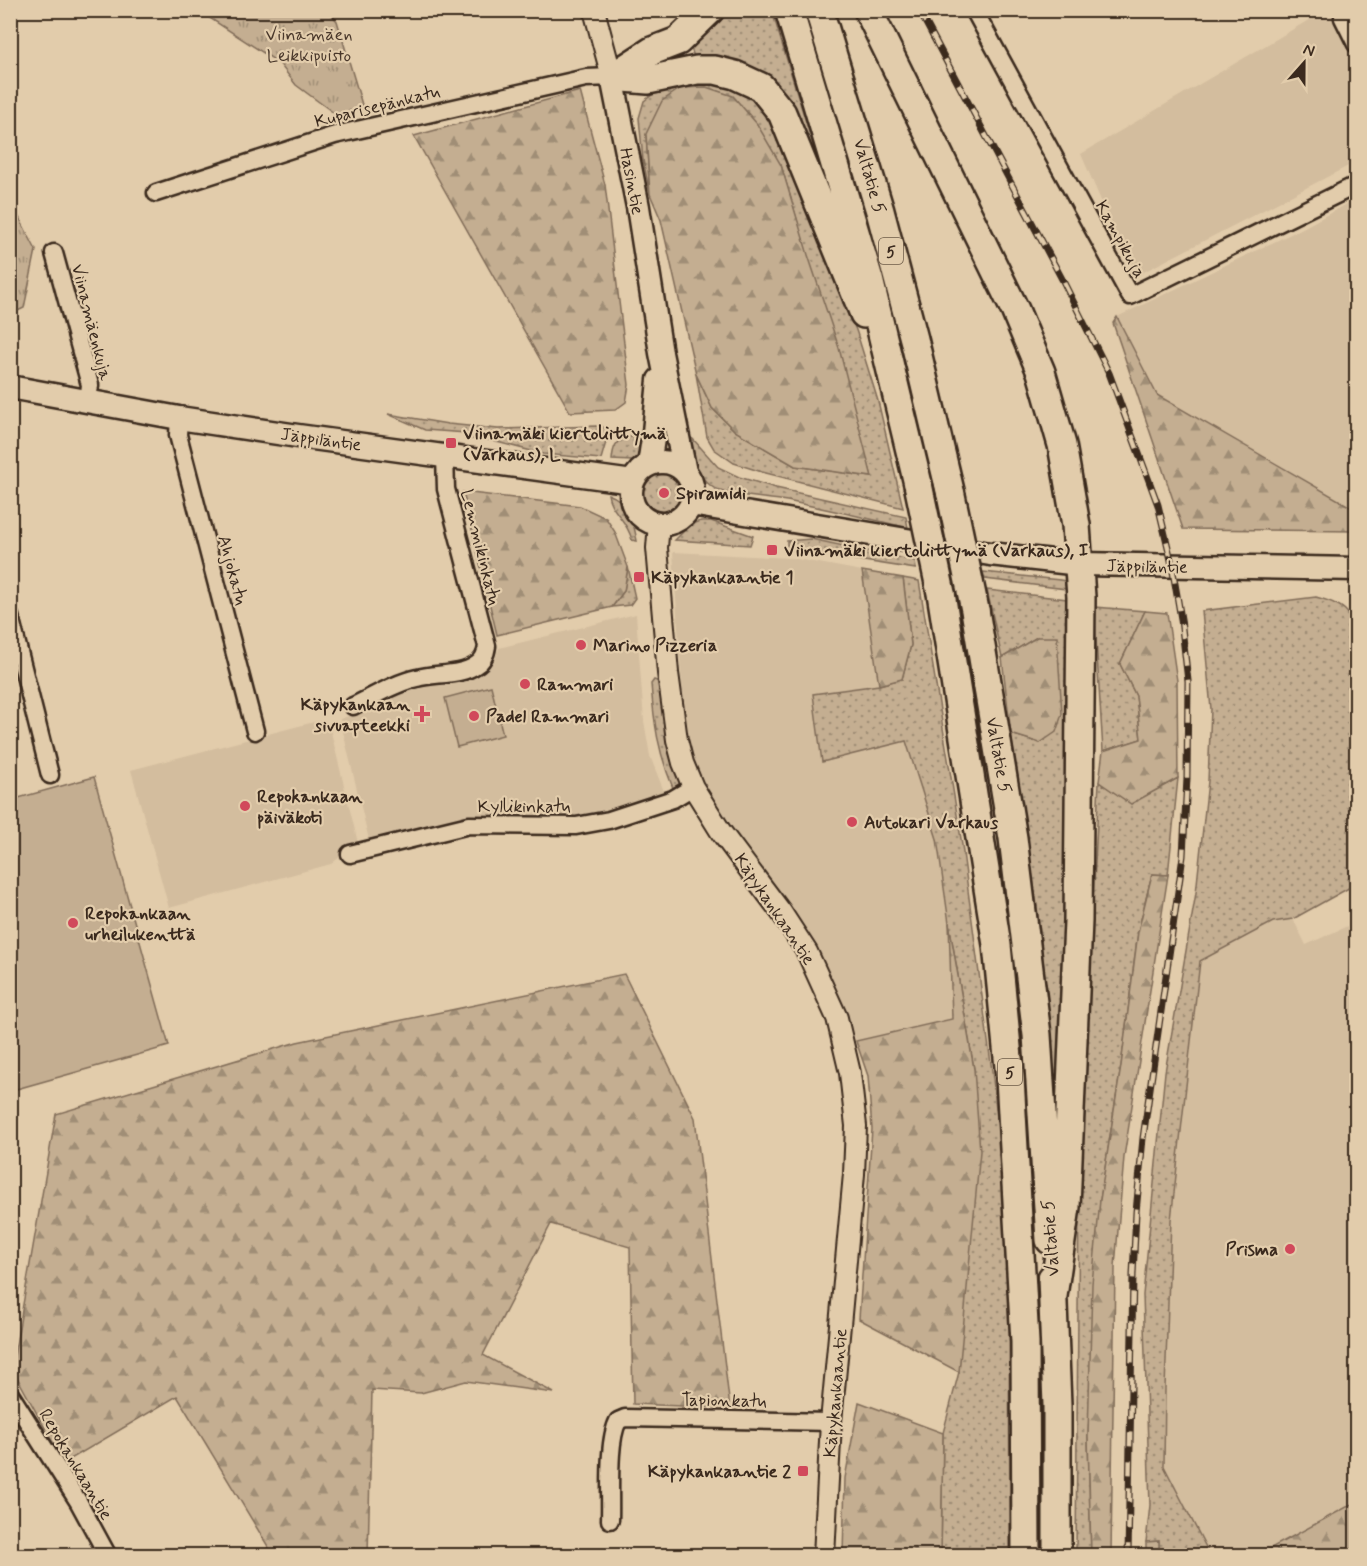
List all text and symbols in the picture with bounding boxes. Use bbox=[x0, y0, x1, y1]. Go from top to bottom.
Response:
park label: Viinamäen Leikkipuisto bbox=[265, 23, 353, 68]
north arrow bbox=[1274, 33, 1334, 93]
text: N bbox=[1300, 39, 1318, 62]
street label: Kuparisepänkatu bbox=[312, 80, 442, 134]
street label: Valtatie 5 bbox=[847, 136, 891, 217]
street label: Hasintie bbox=[613, 146, 649, 217]
street label: Kampikuja bbox=[1089, 196, 1151, 283]
road number: 5 bbox=[879, 238, 903, 264]
street label: Viinamäenkuja bbox=[65, 262, 117, 383]
street label: Jäppiläntie bbox=[279, 422, 363, 458]
place label: Viinamäki kiertoliittymä (Varkaus), L bbox=[463, 422, 667, 467]
marker: Viinamäki kiertoliittymä (Varkaus), L bbox=[444, 436, 458, 450]
place label: Spiramidi bbox=[676, 482, 746, 506]
marker: Spiramidi bbox=[657, 486, 671, 500]
street label: Lemmikinkatu bbox=[454, 487, 506, 608]
street label: Ahjokatu bbox=[211, 533, 253, 608]
place label: Viinamäki kiertoliittymä (Varkaus), I bbox=[784, 539, 1089, 563]
marker: Viinamäki kiertoliittymä (Varkaus), I bbox=[765, 543, 779, 557]
street label: Jäppiläntie bbox=[1106, 554, 1188, 580]
place label: Käpykankaantie 1 bbox=[651, 566, 794, 590]
marker: Käpykankaantie 1 bbox=[632, 570, 646, 584]
place label: Marino Pizzeria bbox=[593, 634, 717, 658]
marker: Marino Pizzeria bbox=[574, 638, 588, 652]
place label: Rammari bbox=[537, 673, 613, 697]
marker: Rammari bbox=[518, 677, 532, 691]
place label: Käpykankaan sivuapteekki bbox=[301, 693, 411, 738]
place label: Padel Rammari bbox=[486, 705, 609, 729]
marker: Käpykankaan sivuapteekki bbox=[415, 707, 429, 721]
marker: Padel Rammari bbox=[467, 709, 481, 723]
street label: Valtatie 5 bbox=[980, 715, 1017, 795]
place label: Repokankaan päiväkoti bbox=[257, 785, 363, 830]
street label: Kyllikinkatu bbox=[477, 795, 571, 819]
marker: Repokankaan päiväkoti bbox=[238, 799, 252, 813]
place label: Autokari Varkaus bbox=[864, 811, 998, 835]
marker: Autokari Varkaus bbox=[845, 815, 859, 829]
street label: Käpykankaantie bbox=[728, 849, 820, 970]
place label: Repokankaan urheilukenttä bbox=[85, 902, 196, 947]
marker: Repokankaan urheilukenttä bbox=[66, 916, 80, 930]
road number: 5 bbox=[998, 1059, 1022, 1085]
street label: Valtatie 5 bbox=[1036, 1199, 1066, 1277]
place label: Prisma bbox=[1225, 1238, 1278, 1262]
marker: Prisma bbox=[1283, 1242, 1297, 1256]
street label: Käpykankaantie bbox=[818, 1327, 854, 1459]
street label: Tapionkatu bbox=[681, 1388, 767, 1414]
street label: Repokankaantie bbox=[32, 1404, 118, 1525]
place label: Käpykankaantie 2 bbox=[648, 1460, 791, 1484]
marker: Käpykankaantie 2 bbox=[796, 1464, 810, 1478]

